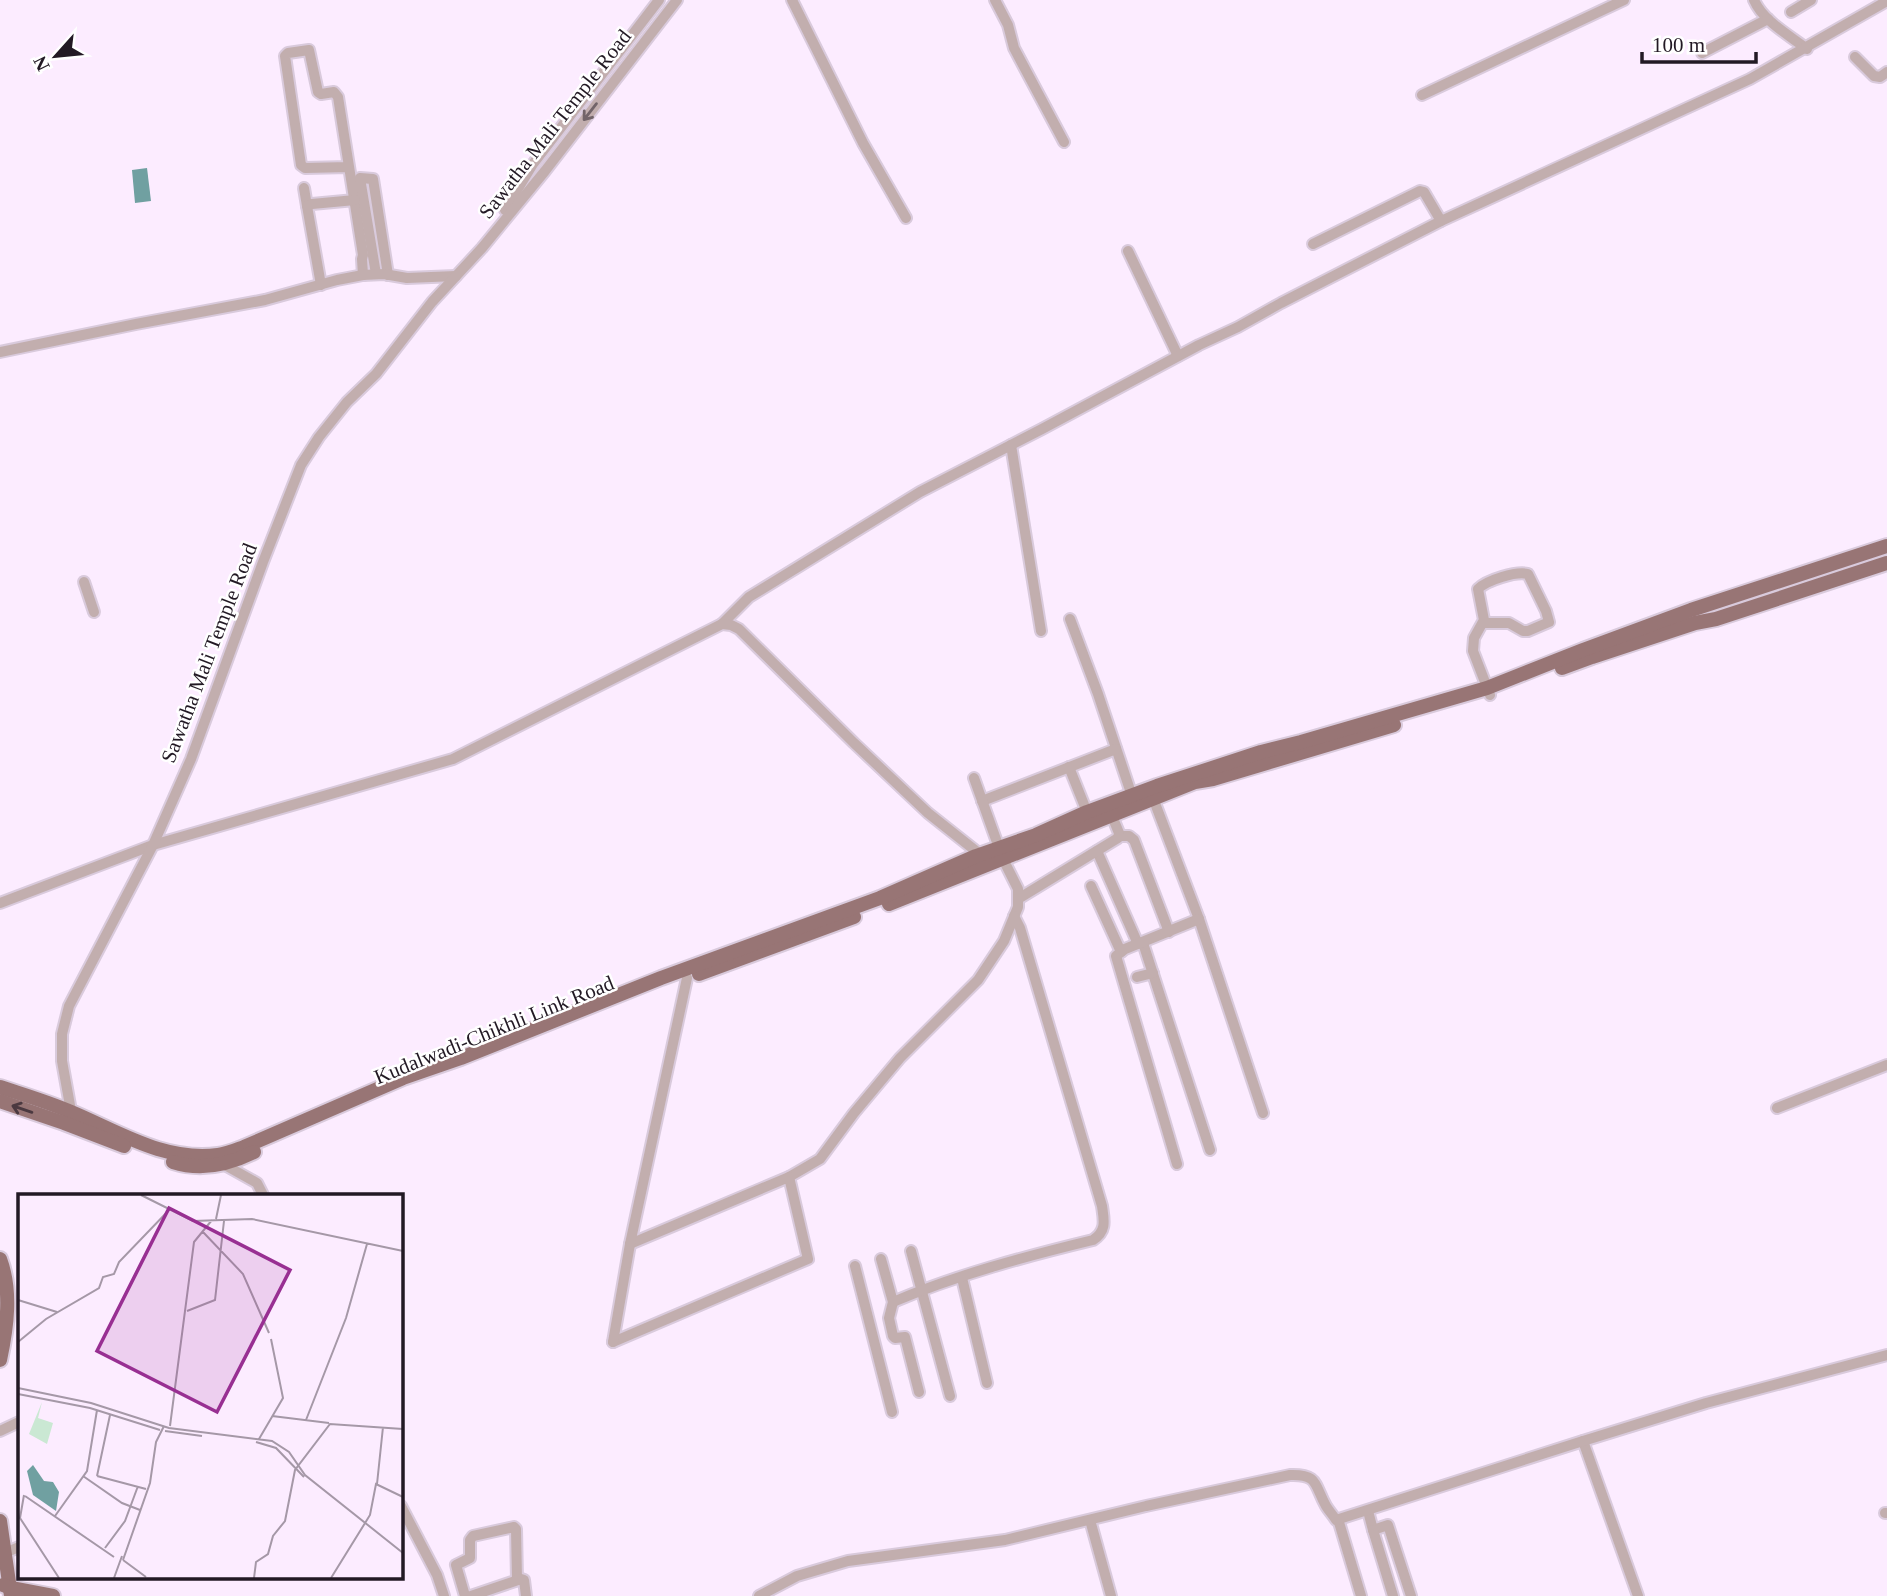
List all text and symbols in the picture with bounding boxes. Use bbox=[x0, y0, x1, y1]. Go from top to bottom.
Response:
north arrow bbox=[21, 21, 91, 91]
scale bar bbox=[1642, 21, 1756, 65]
street label: Sawatha Mali Temple Road bbox=[474, 24, 637, 223]
text: 100 m bbox=[1652, 33, 1705, 57]
text: N bbox=[29, 52, 54, 74]
one-way arrow bbox=[583, 102, 598, 121]
street label: Sawatha Mali Temple Road bbox=[156, 539, 262, 766]
street label: Kudalwadi-Chikhli Link Road bbox=[371, 971, 618, 1089]
one-way arrow bbox=[12, 1102, 34, 1114]
inset map bbox=[18, 1194, 402, 1578]

